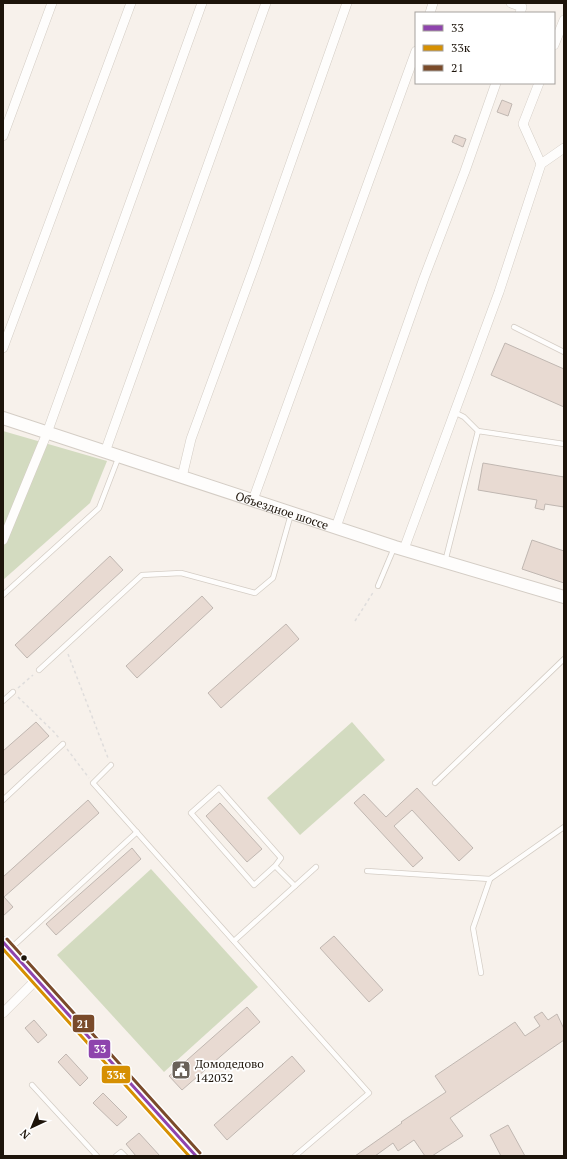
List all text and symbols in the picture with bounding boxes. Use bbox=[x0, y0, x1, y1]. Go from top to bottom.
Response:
legend bbox=[415, 12, 555, 84]
text: 33 bbox=[451, 20, 464, 35]
text: 33к bbox=[451, 40, 471, 55]
text: 21 bbox=[451, 60, 464, 75]
street label: Объездное шоссе bbox=[234, 488, 331, 532]
unlabelled marker bbox=[19, 953, 29, 963]
line badge: 21 bbox=[72, 1014, 95, 1033]
text: 21 bbox=[77, 1017, 89, 1031]
line badge: 33 bbox=[88, 1039, 111, 1059]
text: 33 bbox=[94, 1042, 106, 1056]
place label: Домодедово 142032 bbox=[195, 1056, 264, 1085]
public building icon: Домодедово 142032 bbox=[170, 1059, 192, 1081]
line badge: 33к bbox=[101, 1065, 131, 1084]
text: 33к bbox=[107, 1068, 126, 1082]
north arrow bbox=[12, 1107, 52, 1147]
text: N bbox=[17, 1126, 33, 1142]

